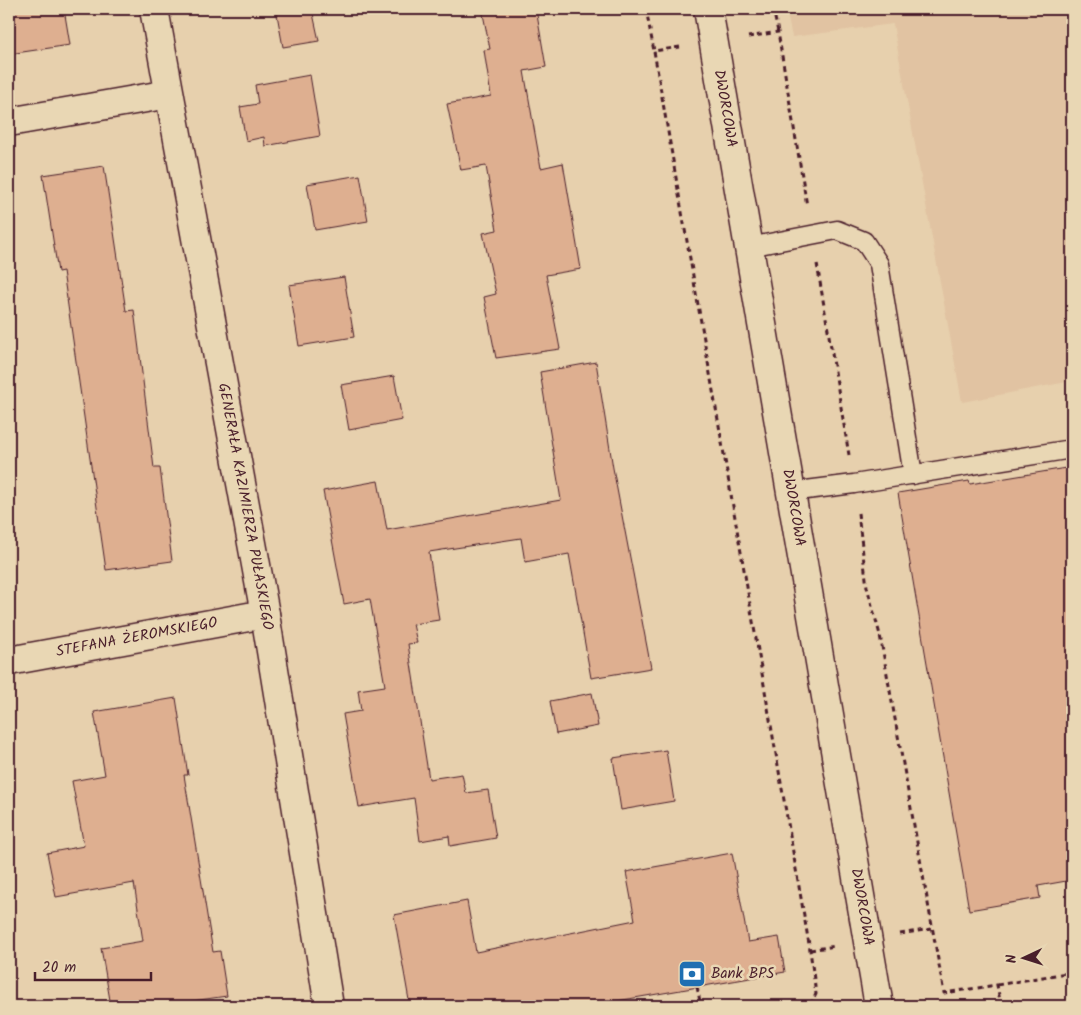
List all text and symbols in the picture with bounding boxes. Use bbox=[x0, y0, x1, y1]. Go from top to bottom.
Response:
street label: DWORCOWA bbox=[707, 68, 744, 149]
street label: GENERAŁA KAZIMIERZA PUŁASKIEGO bbox=[211, 381, 279, 632]
street label: DWORCOWA bbox=[775, 467, 812, 548]
street label: STEFANA ŻEROMSKIEGO bbox=[54, 611, 219, 664]
street label: DWORCOWA bbox=[844, 866, 880, 948]
north arrow bbox=[998, 932, 1048, 982]
scale bar bbox=[35, 950, 151, 982]
text: N bbox=[1001, 954, 1023, 964]
text: 20 m bbox=[42, 956, 76, 980]
bank icon: Bank BPS bbox=[677, 959, 707, 989]
place label: Bank BPS bbox=[711, 962, 774, 986]

